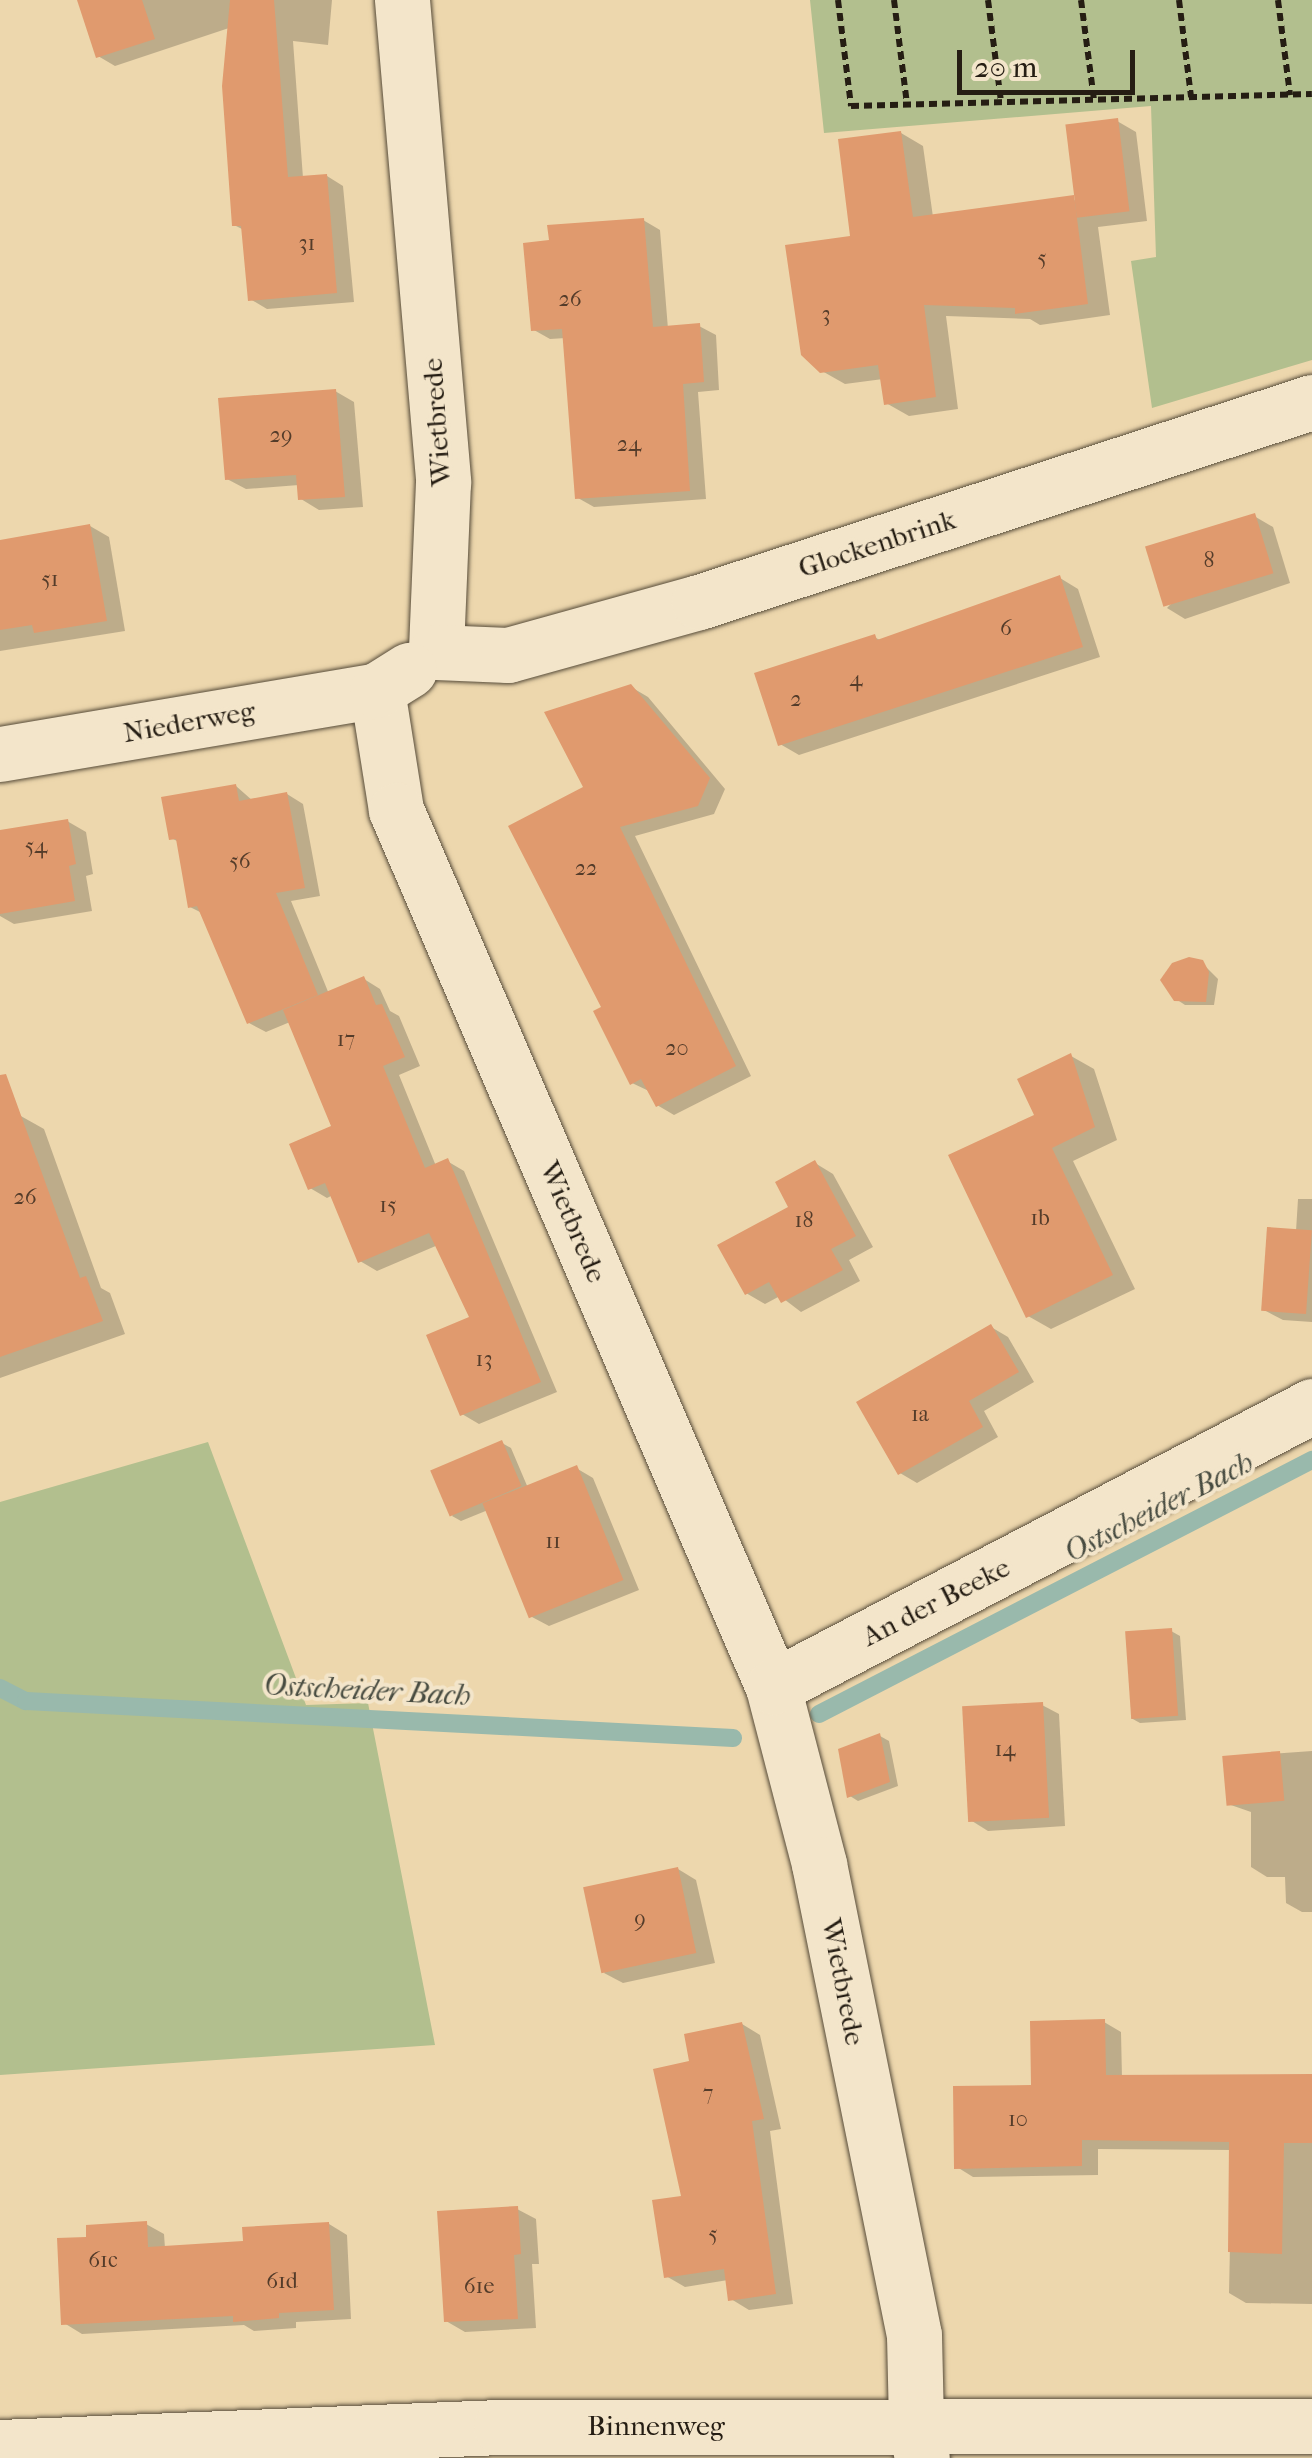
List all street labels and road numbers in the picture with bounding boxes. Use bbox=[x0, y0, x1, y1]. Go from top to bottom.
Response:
street label: Wietbrede bbox=[416, 357, 458, 487]
street label: Glockenbrink bbox=[794, 503, 960, 585]
street label: Niederweg bbox=[121, 694, 257, 750]
street label: Wietbrede bbox=[532, 1156, 614, 1288]
street label: An der Beeke bbox=[857, 1550, 1015, 1654]
street label: Wietbrede bbox=[814, 1916, 872, 2048]
street label: Binnenweg bbox=[587, 2409, 725, 2443]

